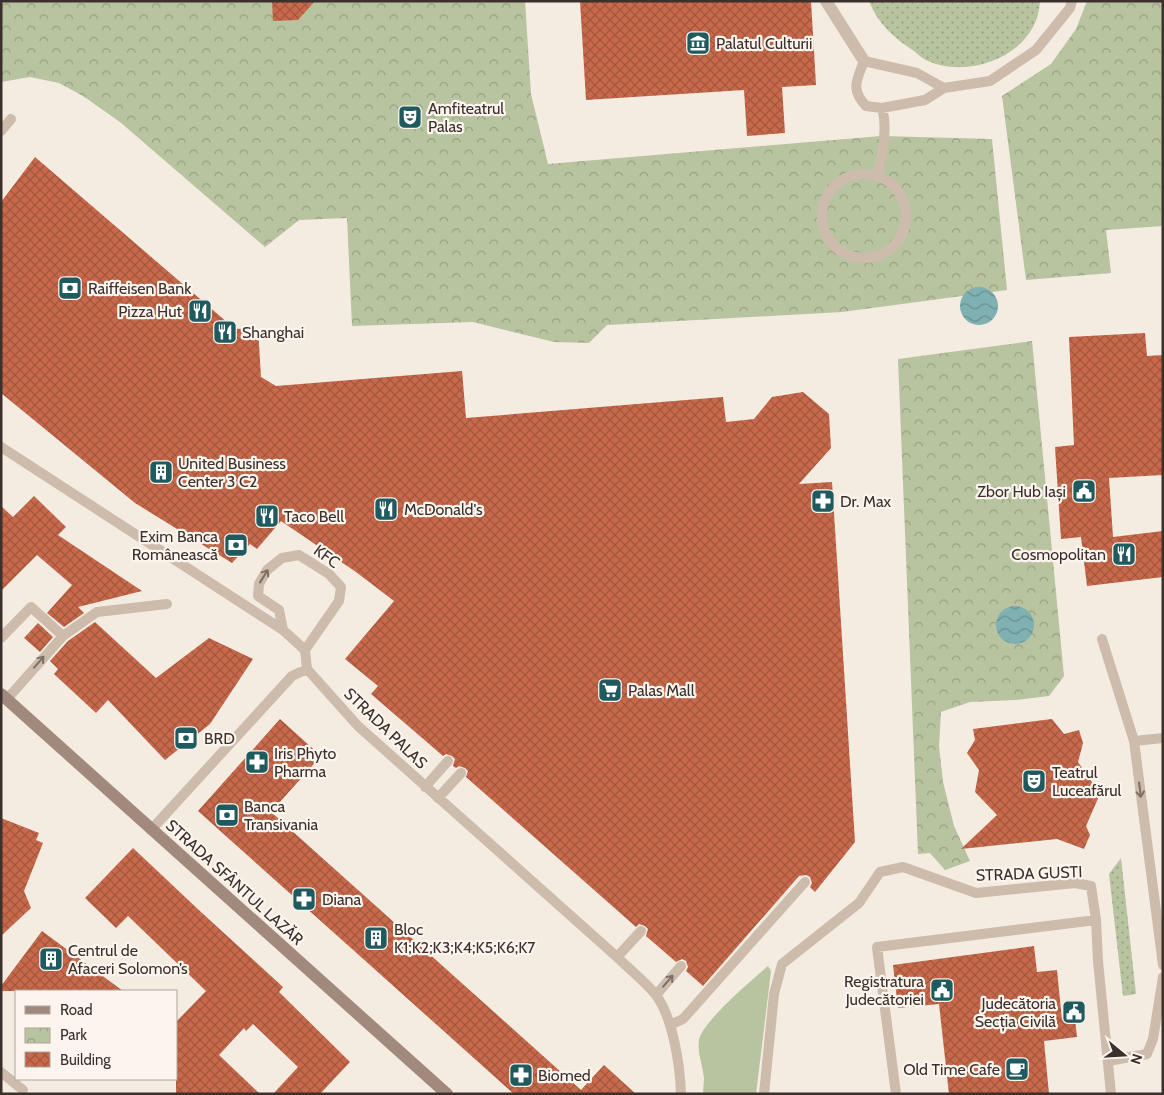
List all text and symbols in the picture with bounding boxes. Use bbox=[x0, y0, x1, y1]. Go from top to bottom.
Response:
museum icon: Palatul Culturii bbox=[685, 30, 711, 56]
place label: Palatul Culturii bbox=[716, 34, 812, 53]
place label: Amfiteatrul Palas bbox=[428, 99, 504, 136]
theatre icon: Amfiteatrul Palas bbox=[397, 104, 423, 130]
bank icon: Raiffeisen Bank bbox=[57, 275, 83, 301]
place label: Raiffeisen Bank bbox=[88, 279, 192, 298]
restaurant icon: Pizza Hut bbox=[187, 298, 213, 324]
place label: Pizza Hut bbox=[118, 302, 183, 321]
restaurant icon: Shanghai bbox=[212, 319, 238, 345]
place label: Shanghai bbox=[242, 323, 304, 342]
place label: United Business Center 3 C2 bbox=[178, 454, 286, 491]
building icon: United Business Center 3 C2 bbox=[148, 459, 174, 485]
public building icon: Zbor Hub Iași bbox=[1071, 478, 1097, 504]
place label: Zbor Hub Iași bbox=[977, 482, 1066, 502]
pharmacy icon: Dr. Max bbox=[810, 488, 836, 514]
place label: Dr. Max bbox=[840, 492, 892, 511]
restaurant icon: McDonald's bbox=[373, 496, 399, 522]
place label: McDonald's bbox=[404, 500, 483, 519]
restaurant icon: Taco Bell bbox=[254, 503, 280, 529]
place label: Taco Bell bbox=[284, 507, 344, 526]
place label: Exim Banca Românească bbox=[132, 527, 218, 564]
bank icon: Exim Banca Românească bbox=[223, 532, 249, 558]
street label: KFC bbox=[310, 541, 343, 572]
restaurant icon: Cosmopolitan bbox=[1111, 541, 1137, 567]
place label: Cosmopolitan bbox=[1011, 545, 1106, 564]
one-way arrow bbox=[259, 570, 269, 584]
one-way arrow bbox=[33, 656, 45, 669]
supermarket icon: Palas Mall bbox=[597, 677, 623, 703]
place label: Palas Mall bbox=[628, 681, 695, 700]
street label: STRADA PALAS bbox=[340, 684, 431, 773]
bank icon: BRD bbox=[173, 725, 199, 751]
place label: BRD bbox=[204, 729, 235, 748]
place label: Iris Phyto Pharma bbox=[274, 744, 337, 781]
pharmacy icon: Iris Phyto Pharma bbox=[244, 749, 270, 775]
place label: Teatrul Luceafărul bbox=[1052, 763, 1122, 800]
theatre icon: Teatrul Luceafărul bbox=[1021, 768, 1047, 794]
one-way arrow bbox=[1135, 781, 1145, 797]
place label: Banca Transivania bbox=[244, 797, 318, 834]
bank icon: Banca Transivania bbox=[214, 802, 240, 828]
street label: STRADA SFÂNTUL LAZĂR bbox=[162, 816, 307, 949]
street label: STRADA GUSTI bbox=[975, 862, 1083, 885]
pharmacy icon: Diana bbox=[291, 886, 317, 912]
place label: Diana bbox=[322, 890, 362, 909]
place label: Bloc K1;K2;K3;K4;K5;K6;K7 bbox=[394, 920, 535, 957]
building icon: Bloc K1;K2;K3;K4;K5;K6;K7 bbox=[363, 925, 389, 951]
place label: Centrul de Afaceri Solomon’s bbox=[68, 941, 188, 978]
building icon: Centrul de Afaceri Solomon’s bbox=[38, 946, 64, 972]
place label: Registratura Judecătoriei bbox=[844, 972, 924, 1009]
one-way arrow bbox=[663, 974, 674, 987]
public building icon: Registratura Judecătoriei bbox=[929, 977, 955, 1003]
legend bbox=[15, 990, 178, 1080]
place label: Judecătoria Secția Civilă bbox=[975, 994, 1056, 1032]
public building icon: Judecătoria Secția Civilă bbox=[1061, 999, 1087, 1025]
text: Road bbox=[60, 1001, 93, 1019]
text: Park bbox=[60, 1026, 87, 1044]
north arrow bbox=[1099, 1030, 1149, 1080]
text: Building bbox=[60, 1051, 111, 1069]
text: N bbox=[1126, 1052, 1146, 1067]
cafe icon: Old Time Cafe bbox=[1004, 1056, 1030, 1082]
place label: Old Time Cafe bbox=[903, 1060, 1000, 1079]
pharmacy icon: Biomed bbox=[508, 1062, 534, 1088]
place label: Biomed bbox=[538, 1066, 591, 1085]

